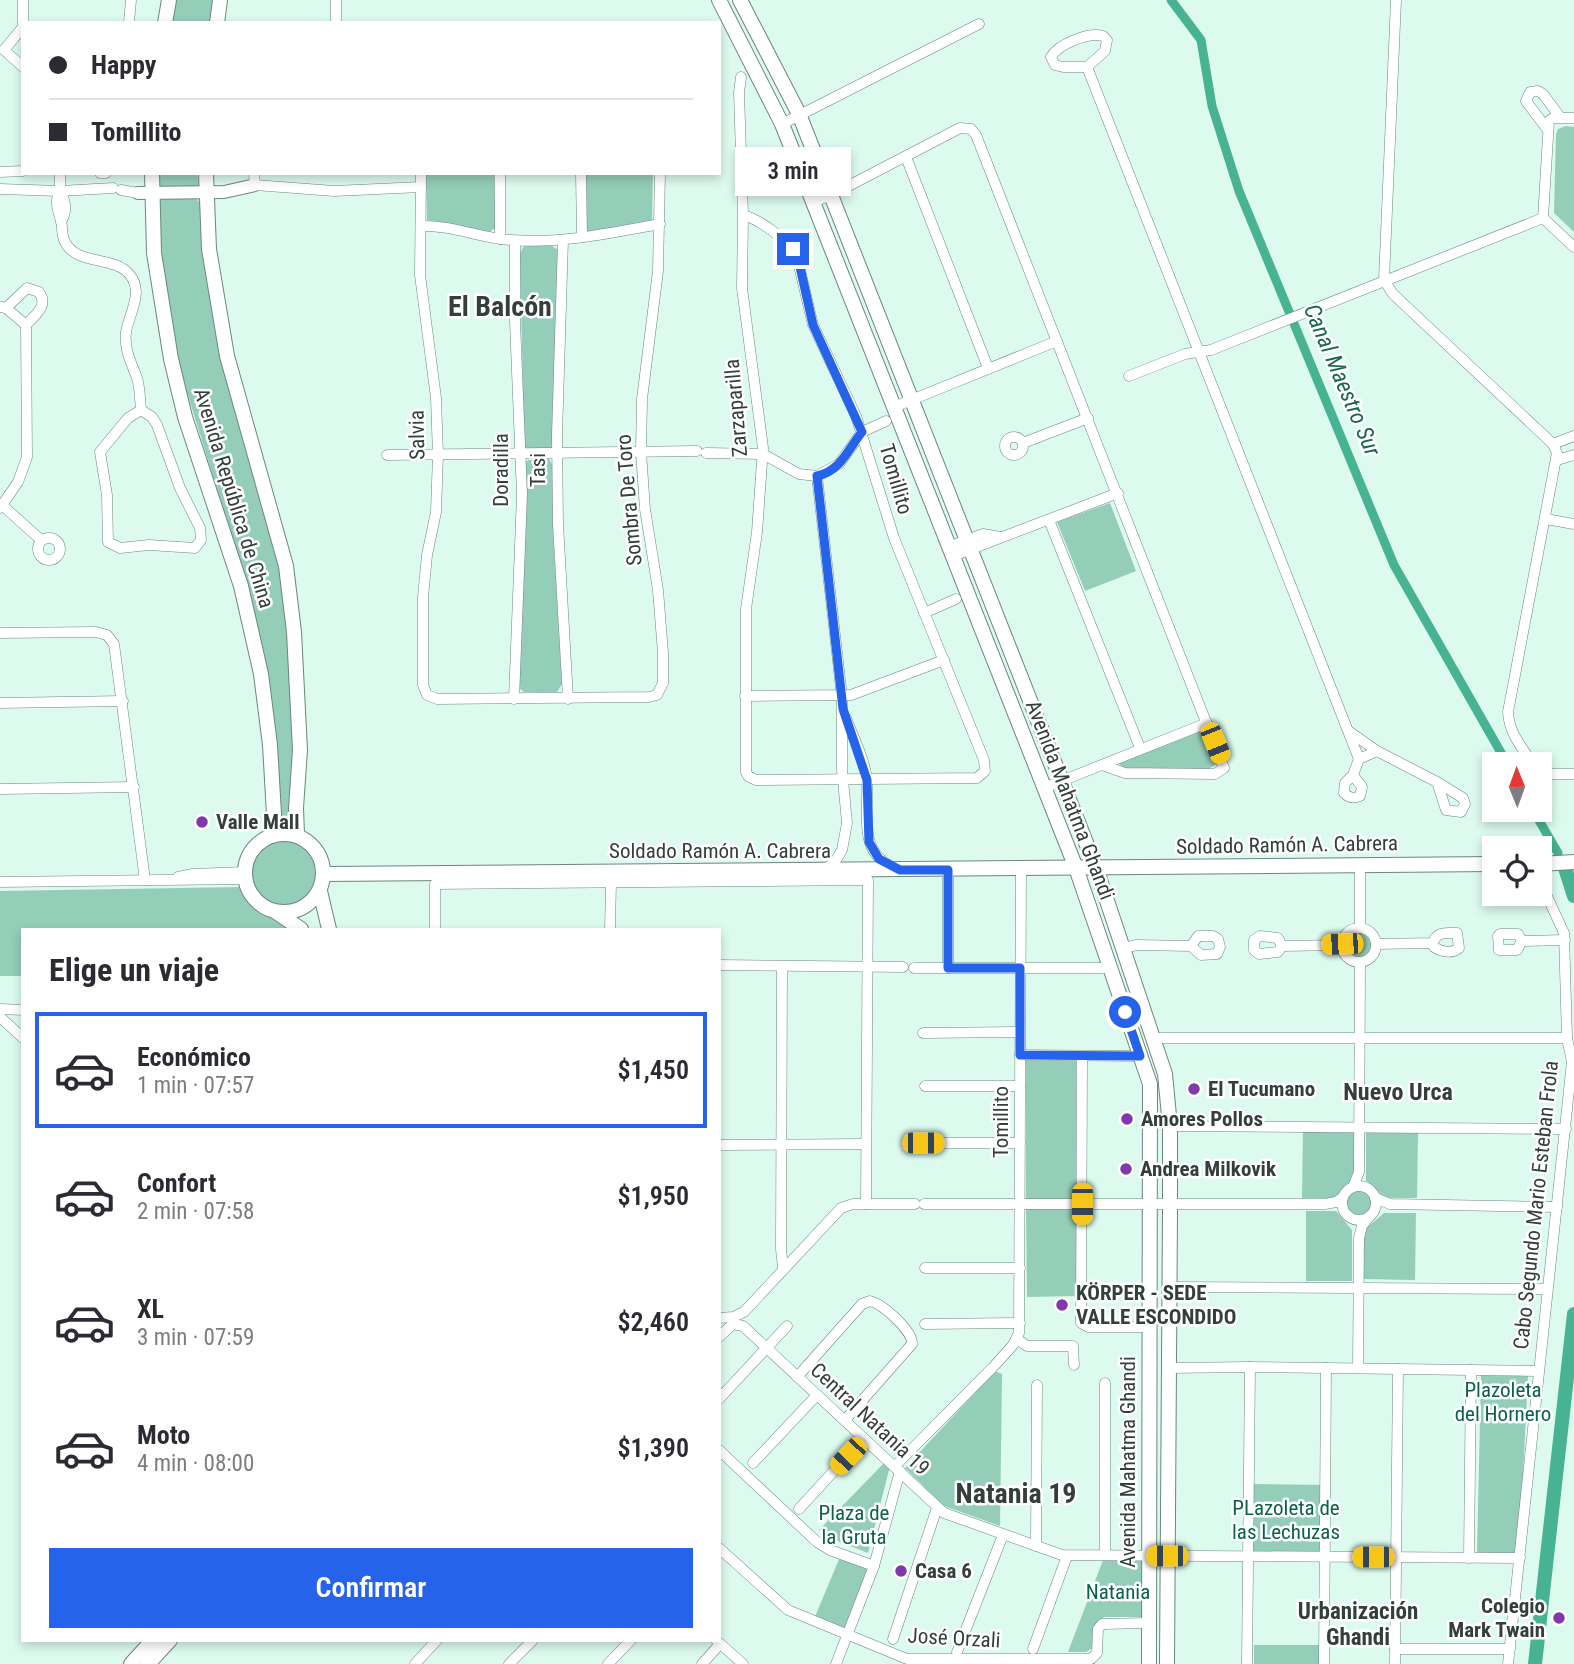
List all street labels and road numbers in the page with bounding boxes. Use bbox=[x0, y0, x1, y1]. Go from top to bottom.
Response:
street label: Zarzaparilla bbox=[720, 358, 752, 458]
street label: Avenida República de China bbox=[189, 385, 279, 611]
street label: Salvia bbox=[405, 410, 429, 460]
street label: Doradilla bbox=[489, 433, 513, 507]
street label: Sombra De Toro bbox=[611, 433, 647, 567]
street label: Tomillito bbox=[875, 441, 917, 517]
street label: Tasi bbox=[526, 453, 550, 487]
street label: Avenida Mahatma Ghandi bbox=[1021, 697, 1119, 903]
street label: Soldado Ramón A. Cabrera bbox=[1176, 831, 1398, 859]
street label: Soldado Ramón A. Cabrera bbox=[609, 839, 831, 863]
street label: Cabo Segundo Mario Esteban Frola bbox=[1509, 1059, 1563, 1351]
street label: Tomillito bbox=[989, 1086, 1013, 1158]
street label: Avenida Mahatma Ghandi bbox=[1116, 1356, 1140, 1568]
street label: Central Natania 19 bbox=[806, 1358, 934, 1480]
street label: José Orzali bbox=[907, 1624, 1001, 1652]

